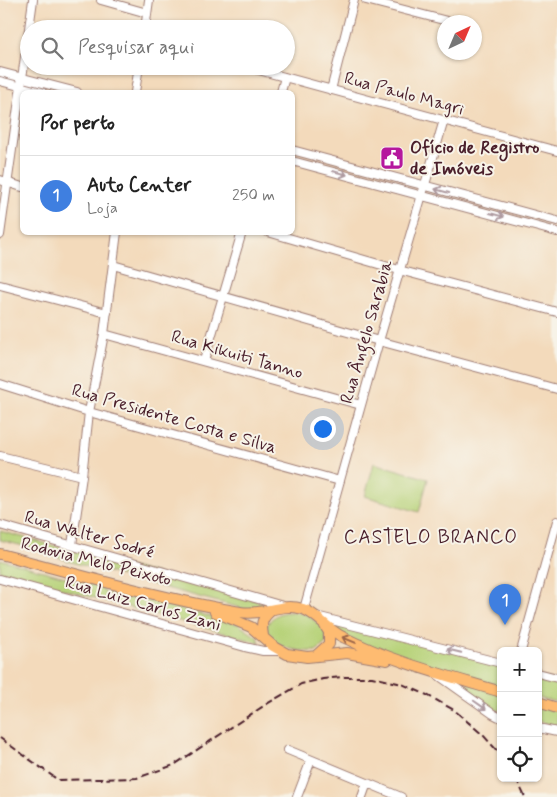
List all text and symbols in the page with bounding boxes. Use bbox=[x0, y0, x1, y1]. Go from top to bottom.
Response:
north arrow bbox=[437, 15, 482, 60]
search box bbox=[20, 20, 295, 75]
icon: search bbox=[38, 34, 66, 62]
text: Pesquisar aqui bbox=[78, 35, 194, 60]
street label: Rua Paulo Magri bbox=[341, 66, 467, 122]
text: Por perto bbox=[40, 109, 115, 137]
place label: Ofício de Registro de Imóveis bbox=[410, 136, 540, 181]
public building icon: Ofício de Registro de Imóveis bbox=[379, 145, 405, 171]
one-way arrow bbox=[331, 169, 347, 179]
text: Auto Center bbox=[87, 173, 191, 198]
text: 1 bbox=[52, 185, 60, 206]
text: 250 m bbox=[232, 185, 275, 206]
one-way arrow bbox=[435, 186, 451, 195]
text: Loja bbox=[87, 198, 118, 219]
one-way arrow bbox=[488, 211, 504, 221]
street label: Rua Ângelo Sarabia bbox=[335, 257, 401, 407]
street label: Rua Kikuiti Tanno bbox=[168, 325, 306, 385]
street label: Rua Presidente Costa e Silva bbox=[69, 378, 279, 460]
your location bbox=[310, 416, 336, 442]
street label: Rua Walter Sodré bbox=[21, 505, 157, 565]
district label: CASTELO BRANCO bbox=[344, 525, 518, 550]
street label: Rodovia Melo Peixoto bbox=[18, 532, 174, 592]
street label: Rua Luiz Carlos Zani bbox=[62, 570, 224, 638]
pin: 1 bbox=[489, 584, 521, 625]
one-way arrow bbox=[342, 634, 357, 644]
one-way arrow bbox=[446, 646, 462, 655]
map controls bbox=[497, 647, 542, 782]
button: + bbox=[497, 647, 542, 692]
button: − bbox=[497, 692, 542, 737]
one-way arrow bbox=[473, 700, 487, 710]
button: locate bbox=[497, 737, 542, 782]

